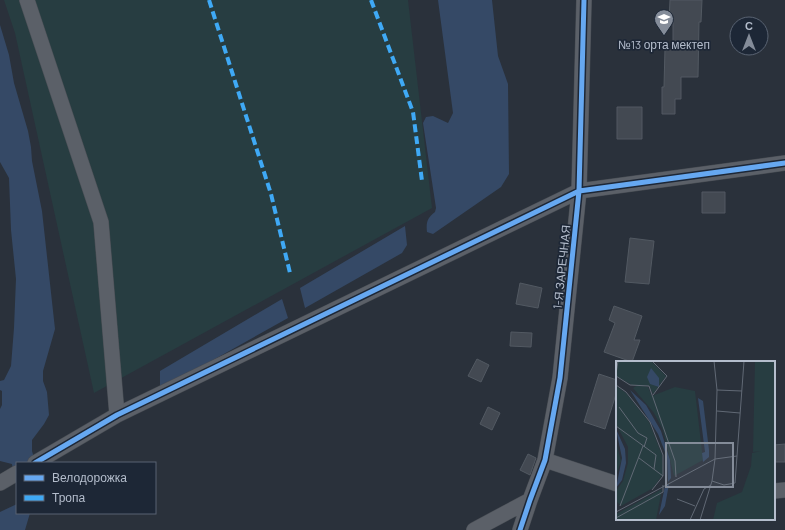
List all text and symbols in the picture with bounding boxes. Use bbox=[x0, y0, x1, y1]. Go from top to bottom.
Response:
school or university icon: №13 орта мектеп bbox=[653, 8, 675, 36]
north arrow bbox=[729, 16, 769, 56]
text: С bbox=[745, 19, 753, 32]
place label: №13 орта мектеп bbox=[618, 37, 710, 52]
street label: 1-Я ЗАРЕЧНАЯ bbox=[550, 224, 572, 310]
inset map bbox=[616, 361, 775, 520]
legend bbox=[16, 462, 156, 514]
text: Велодорожка bbox=[52, 470, 127, 485]
text: Тропа bbox=[52, 490, 86, 505]

